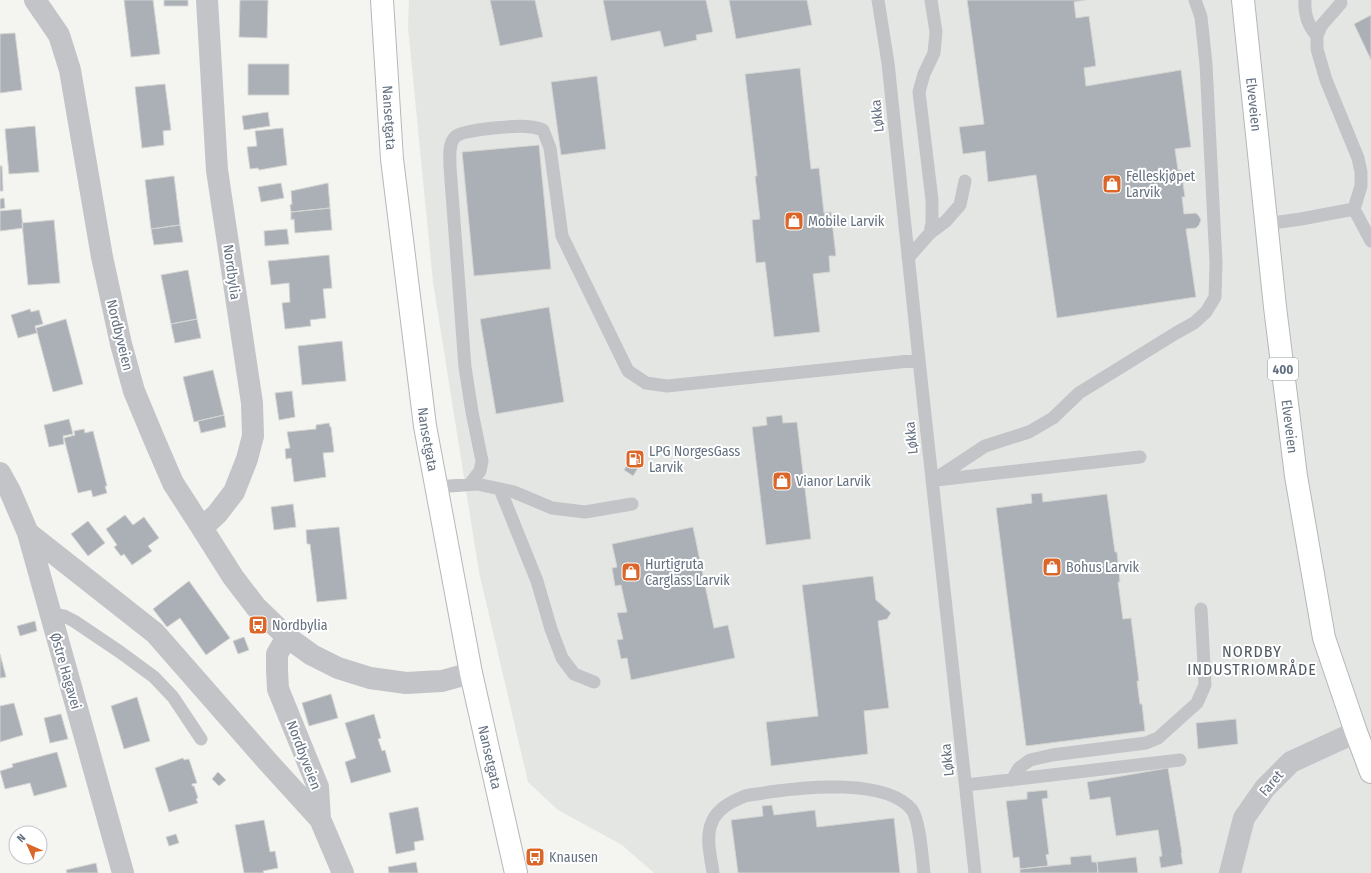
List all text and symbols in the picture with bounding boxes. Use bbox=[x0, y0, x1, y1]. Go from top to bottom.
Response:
street label: Elveveien bbox=[1242, 77, 1265, 132]
street label: Nansetgata bbox=[378, 85, 399, 151]
street label: Løkka bbox=[867, 99, 888, 133]
place label: Felleskjøpet Larvik bbox=[1126, 168, 1196, 201]
shop icon: Felleskjøpet Larvik bbox=[1101, 173, 1123, 195]
shop icon: Mobile Larvik bbox=[783, 210, 805, 232]
place label: Mobile Larvik bbox=[808, 213, 885, 230]
street label: Nordbylia bbox=[219, 243, 244, 301]
street label: Nordbyveien bbox=[103, 298, 137, 372]
road number: 400 bbox=[1268, 358, 1298, 380]
street label: Elveveien bbox=[1278, 399, 1301, 454]
street label: Nansetgata bbox=[414, 407, 441, 473]
street label: Løkka bbox=[901, 421, 922, 455]
place label: LPG NorgesGass Larvik bbox=[649, 443, 740, 476]
fuel station icon: LPG NorgesGass Larvik bbox=[624, 448, 646, 470]
shop icon: Vianor Larvik bbox=[771, 470, 793, 492]
place label: Vianor Larvik bbox=[796, 473, 871, 490]
place label: Hurtigruta Carglass Larvik bbox=[645, 556, 730, 589]
shop icon: Bohus Larvik bbox=[1041, 556, 1063, 578]
place label: Bohus Larvik bbox=[1066, 559, 1140, 576]
shop icon: Hurtigruta Carglass Larvik bbox=[620, 561, 642, 583]
bus stop icon: Nordbylia bbox=[247, 614, 269, 636]
place label: Nordbylia bbox=[272, 617, 328, 634]
street label: Østre Hagavei bbox=[46, 631, 85, 711]
district label: NORDBY INDUSTRIOMRÅDE bbox=[1187, 642, 1317, 679]
street label: Nordbyveien bbox=[283, 718, 324, 792]
street label: Nansetgata bbox=[474, 724, 505, 791]
street label: Løkka bbox=[937, 743, 958, 777]
street label: Faret bbox=[1256, 767, 1287, 800]
north arrow bbox=[8, 825, 48, 865]
text: N bbox=[14, 831, 28, 845]
bus stop icon: Knausen bbox=[524, 846, 546, 868]
place label: Knausen bbox=[549, 849, 598, 866]

